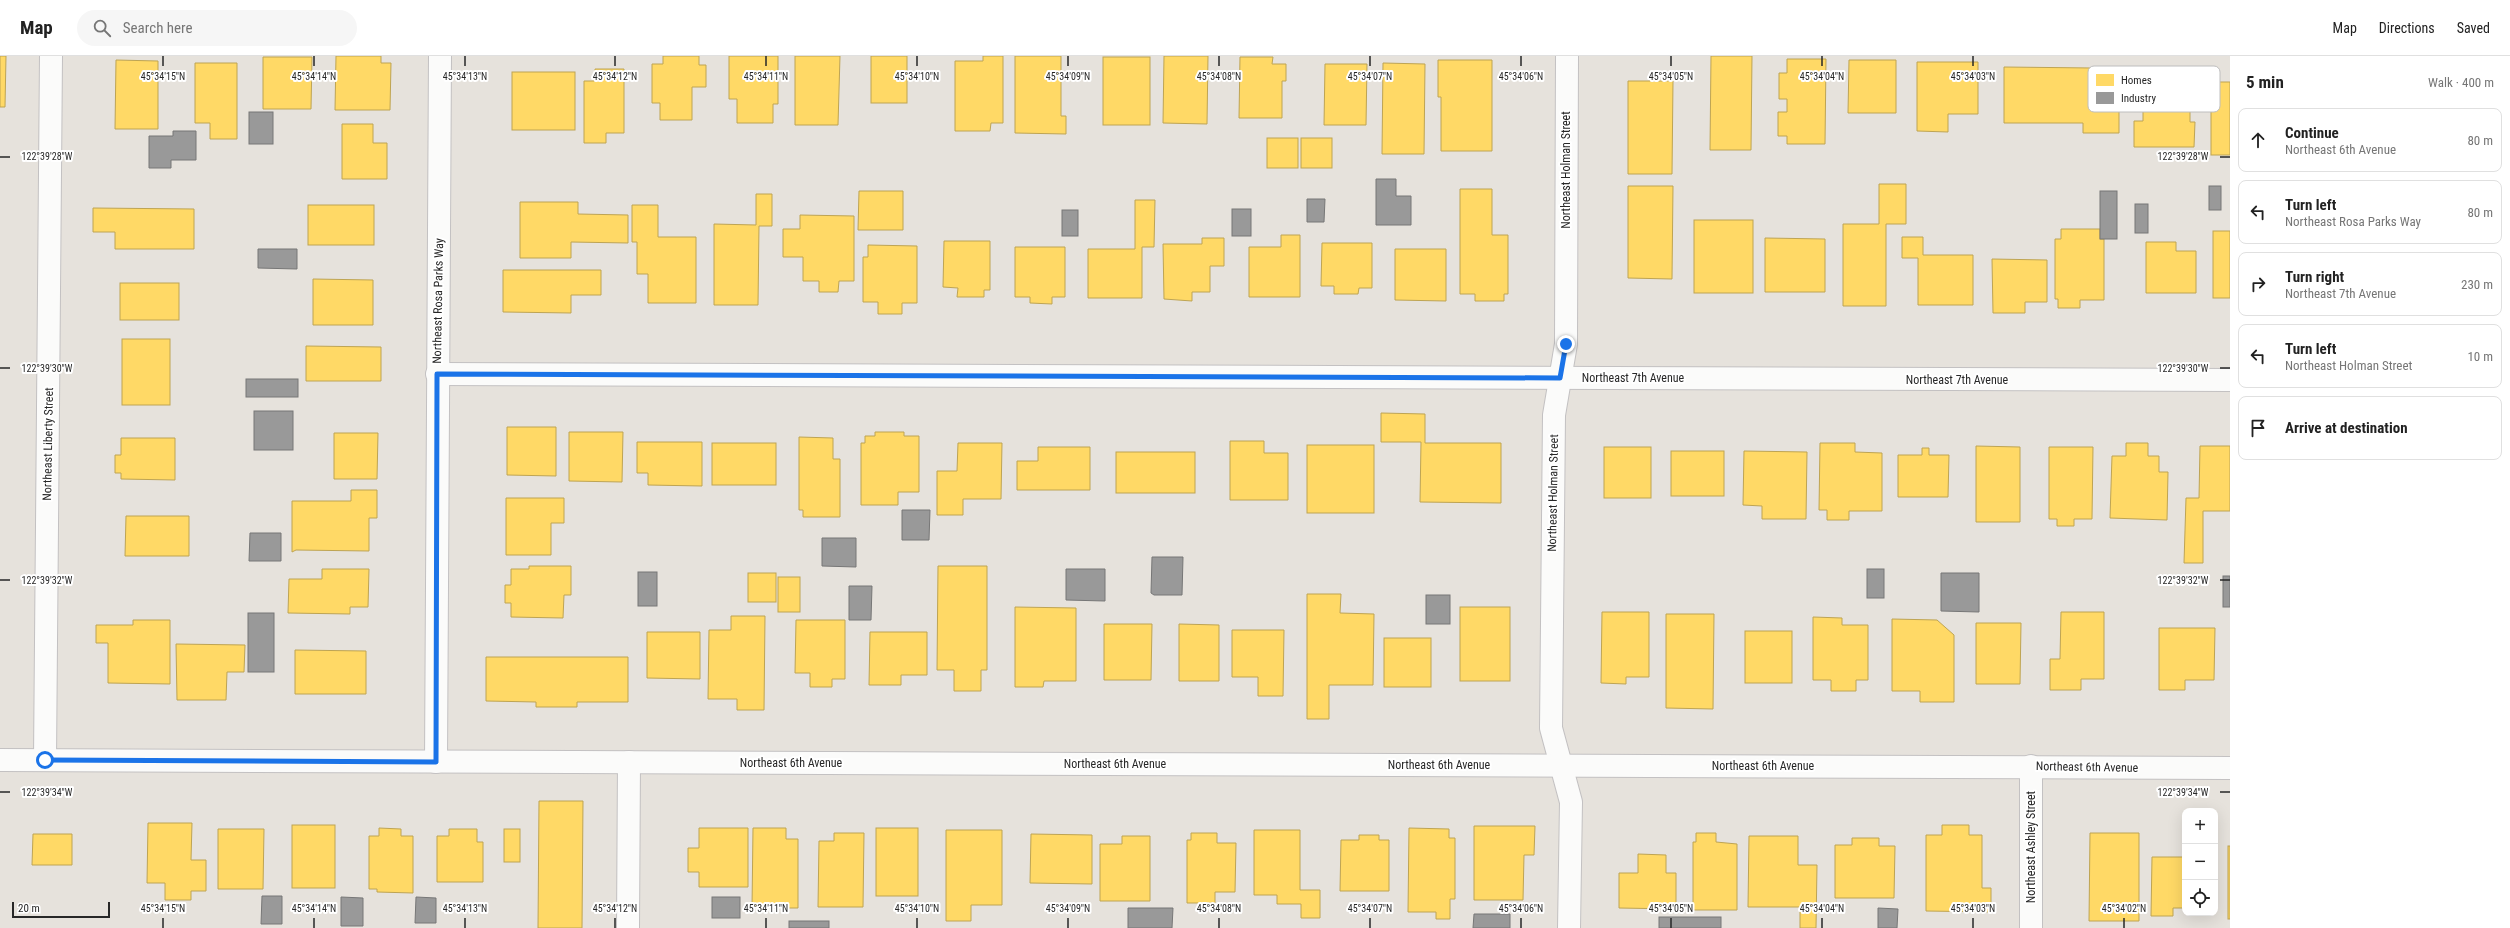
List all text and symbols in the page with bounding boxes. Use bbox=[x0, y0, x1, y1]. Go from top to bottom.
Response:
search box bbox=[77, 10, 357, 46]
text: Map bbox=[20, 16, 53, 39]
icon: search bbox=[91, 17, 113, 39]
text: Search here bbox=[123, 19, 193, 37]
text: Map bbox=[2333, 20, 2357, 36]
text: Directions bbox=[2379, 20, 2435, 36]
text: Saved bbox=[2457, 20, 2490, 36]
legend bbox=[2088, 66, 2220, 112]
text: 45°34'15"N bbox=[141, 71, 185, 82]
text: 45°34'14"N bbox=[292, 71, 336, 82]
text: 45°34'13"N bbox=[443, 71, 487, 82]
text: 45°34'12"N bbox=[593, 71, 637, 82]
text: 45°34'11"N bbox=[744, 71, 788, 82]
text: 45°34'10"N bbox=[895, 71, 939, 82]
text: 45°34'09"N bbox=[1046, 71, 1090, 82]
text: 45°34'08"N bbox=[1197, 71, 1241, 82]
text: 45°34'07"N bbox=[1348, 71, 1392, 82]
text: 45°34'06"N bbox=[1499, 71, 1543, 82]
text: 45°34'05"N bbox=[1649, 71, 1693, 82]
text: 45°34'04"N bbox=[1800, 71, 1844, 82]
text: 45°34'03"N bbox=[1951, 71, 1995, 82]
text: 5 min bbox=[2246, 72, 2284, 92]
text: Homes bbox=[2121, 74, 2152, 87]
text: Walk · 400 m bbox=[2428, 75, 2494, 90]
text: Industry bbox=[2121, 92, 2157, 105]
street label: Northeast Holman Street bbox=[1559, 111, 1573, 229]
text: Continue bbox=[2285, 124, 2339, 142]
icon: ahead bbox=[2247, 129, 2269, 151]
text: 80 m bbox=[2467, 133, 2493, 148]
text: Northeast 6th Avenue bbox=[2285, 142, 2396, 157]
text: 122°39'28"W bbox=[22, 151, 73, 162]
text: 122°39'28"W bbox=[2158, 151, 2209, 162]
text: Turn left bbox=[2285, 196, 2336, 214]
icon: left bbox=[2247, 201, 2269, 223]
text: 80 m bbox=[2467, 205, 2493, 220]
text: Northeast Rosa Parks Way bbox=[2285, 214, 2421, 229]
street label: Northeast Rosa Parks Way bbox=[430, 238, 446, 364]
text: Turn right bbox=[2285, 268, 2344, 286]
icon: right bbox=[2247, 273, 2269, 295]
text: 230 m bbox=[2461, 277, 2493, 292]
text: Northeast 7th Avenue bbox=[2285, 286, 2396, 301]
route end bbox=[1557, 335, 1575, 353]
text: Turn left bbox=[2285, 340, 2336, 358]
icon: left bbox=[2247, 345, 2269, 367]
text: 10 m bbox=[2467, 349, 2493, 364]
text: Northeast Holman Street bbox=[2285, 358, 2412, 373]
text: 122°39'30"W bbox=[22, 363, 73, 374]
text: 122°39'30"W bbox=[2158, 363, 2209, 374]
street label: Northeast 7th Avenue bbox=[1582, 371, 1685, 385]
street label: Northeast 7th Avenue bbox=[1906, 373, 2009, 387]
street label: Northeast Liberty Street bbox=[40, 387, 56, 501]
icon: arrive bbox=[2247, 417, 2269, 439]
text: Arrive at destination bbox=[2285, 419, 2408, 437]
street label: Northeast Holman Street bbox=[1545, 434, 1561, 552]
text: 122°39'32"W bbox=[22, 575, 73, 586]
text: 122°39'32"W bbox=[2158, 575, 2209, 586]
route start bbox=[36, 751, 54, 769]
street label: Northeast 6th Avenue bbox=[740, 756, 843, 770]
street label: Northeast 6th Avenue bbox=[1064, 757, 1167, 771]
street label: Northeast 6th Avenue bbox=[1388, 758, 1491, 772]
street label: Northeast 6th Avenue bbox=[1712, 759, 1815, 773]
street label: Northeast 6th Avenue bbox=[2036, 759, 2139, 775]
text: 122°39'34"W bbox=[22, 787, 73, 798]
text: 122°39'34"W bbox=[2158, 787, 2209, 798]
street label: Northeast Ashley Street bbox=[2024, 790, 2038, 903]
map controls bbox=[2182, 808, 2218, 916]
button: + bbox=[2182, 808, 2218, 844]
button: − bbox=[2182, 844, 2218, 880]
button: locate bbox=[2182, 880, 2218, 916]
scale bar bbox=[12, 900, 110, 919]
text: 20 m bbox=[18, 902, 40, 915]
text: 45°34'15"N bbox=[141, 903, 185, 914]
text: 45°34'14"N bbox=[292, 903, 336, 914]
text: 45°34'13"N bbox=[443, 903, 487, 914]
text: 45°34'12"N bbox=[593, 903, 637, 914]
text: 45°34'11"N bbox=[744, 903, 788, 914]
text: 45°34'10"N bbox=[895, 903, 939, 914]
text: 45°34'09"N bbox=[1046, 903, 1090, 914]
text: 45°34'08"N bbox=[1197, 903, 1241, 914]
text: 45°34'07"N bbox=[1348, 903, 1392, 914]
text: 45°34'06"N bbox=[1499, 903, 1543, 914]
text: 45°34'05"N bbox=[1649, 903, 1693, 914]
text: 45°34'04"N bbox=[1800, 903, 1844, 914]
text: 45°34'03"N bbox=[1951, 903, 1995, 914]
text: 45°34'02"N bbox=[2102, 903, 2146, 914]

